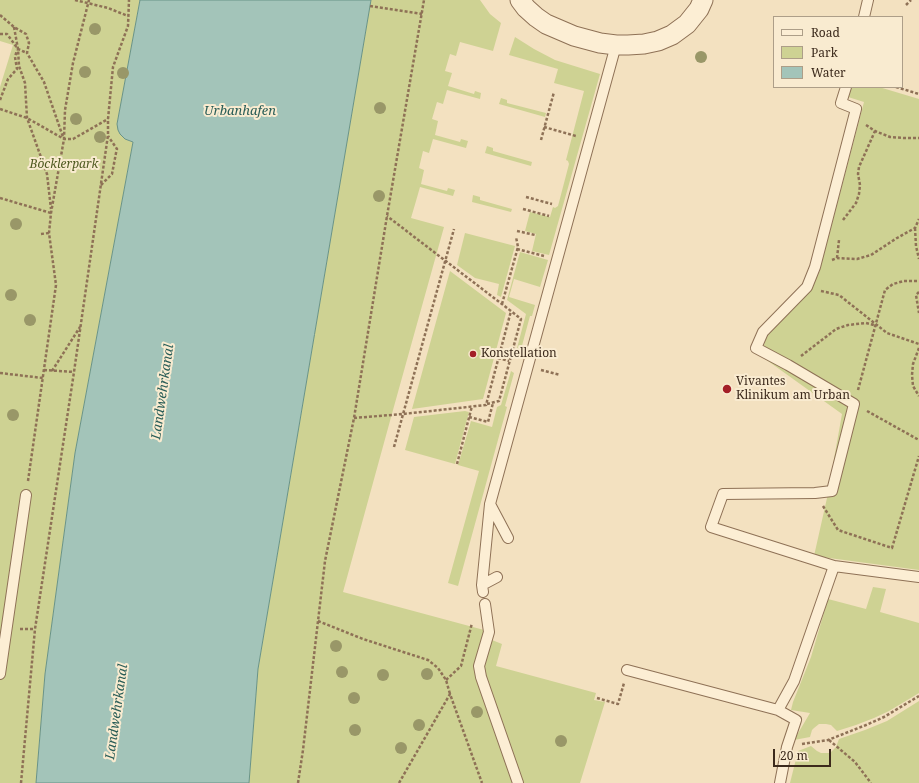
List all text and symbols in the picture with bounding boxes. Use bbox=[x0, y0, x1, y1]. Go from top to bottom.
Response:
legend bbox=[773, 16, 903, 88]
text: Road bbox=[811, 24, 840, 41]
text: Park bbox=[811, 44, 838, 61]
text: Water bbox=[811, 64, 846, 81]
water label: Urbanhafen bbox=[204, 103, 276, 119]
park label: Böcklerpark bbox=[30, 158, 98, 172]
water label: Landwehrkanal bbox=[149, 343, 177, 441]
place label: Konstellation bbox=[481, 347, 557, 361]
marker: Konstellation bbox=[468, 349, 478, 359]
place label: Vivantes Klinikum am Urban bbox=[736, 375, 850, 403]
marker: Vivantes Klinikum am Urban bbox=[721, 383, 733, 395]
water label: Landwehrkanal bbox=[103, 663, 131, 761]
scale bar bbox=[775, 741, 833, 767]
text: 20 m bbox=[780, 747, 808, 764]

